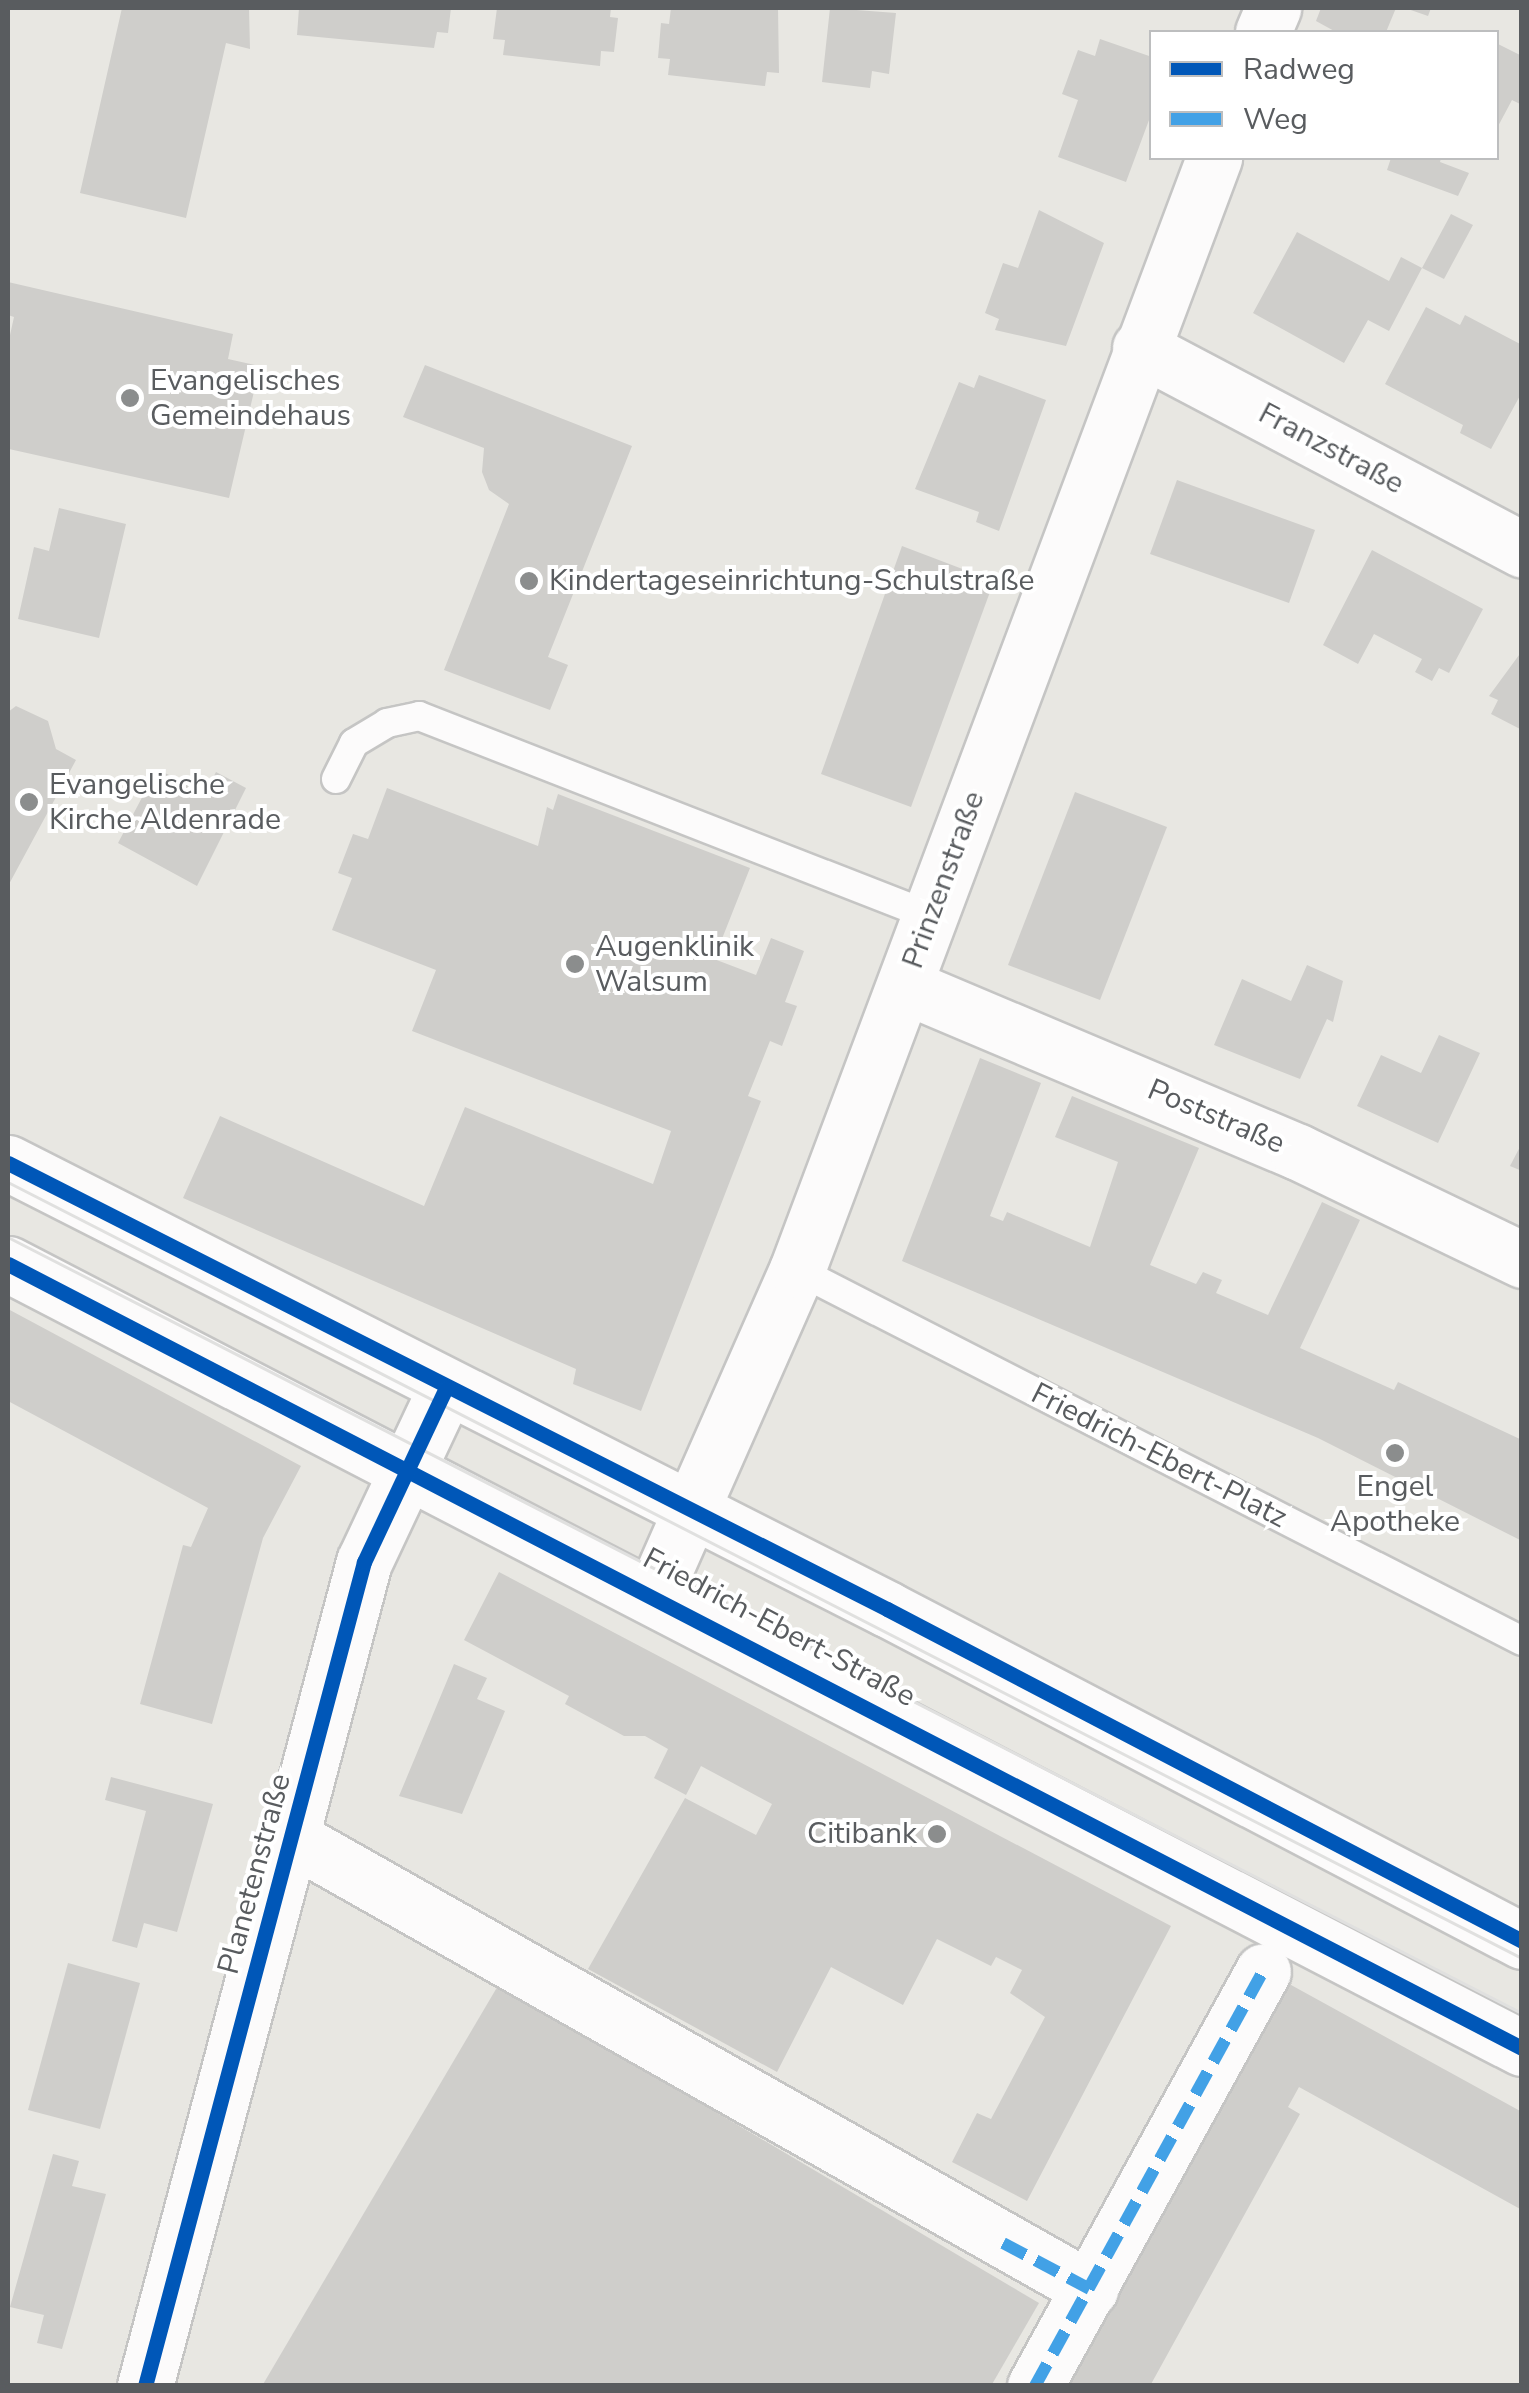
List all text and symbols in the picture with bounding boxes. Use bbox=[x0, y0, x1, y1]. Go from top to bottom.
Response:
legend bbox=[1149, 30, 1499, 160]
text: Radweg bbox=[1243, 49, 1355, 90]
text: Weg bbox=[1243, 99, 1308, 140]
place label: Evangelisches Gemeindehaus bbox=[150, 363, 351, 434]
marker: Evangelisches Gemeindehaus bbox=[119, 387, 141, 409]
street label: Franzstraße bbox=[1252, 396, 1410, 502]
place label: Kindertageseinrichtung-Schulstraße bbox=[549, 563, 1034, 599]
marker: Kindertageseinrichtung-Schulstraße bbox=[518, 570, 540, 592]
place label: Evangelische Kirche Aldenrade bbox=[49, 767, 281, 838]
street label: Prinzenstraße bbox=[895, 787, 993, 973]
marker: Evangelische Kirche Aldenrade bbox=[18, 791, 40, 813]
place label: Augenklinik Walsum bbox=[595, 929, 754, 1000]
marker: Augenklinik Walsum bbox=[564, 953, 586, 975]
street label: Poststraße bbox=[1142, 1072, 1290, 1162]
street label: Friedrich-Ebert-Platz bbox=[1025, 1376, 1293, 1536]
marker: Engel Apotheke bbox=[1384, 1442, 1406, 1464]
place label: Engel Apotheke bbox=[1330, 1469, 1460, 1540]
street label: Friedrich-Ebert-Straße bbox=[637, 1541, 921, 1715]
street label: Planetenstraße bbox=[211, 1770, 299, 1978]
place label: Citibank bbox=[807, 1816, 917, 1852]
marker: Citibank bbox=[926, 1823, 948, 1845]

